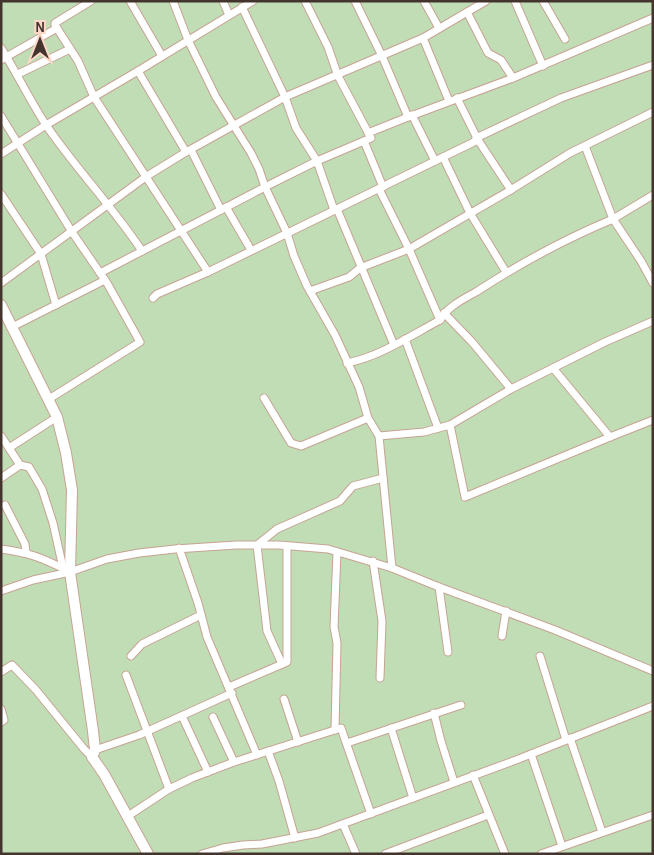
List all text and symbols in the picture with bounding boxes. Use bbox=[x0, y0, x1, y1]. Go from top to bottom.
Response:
north arrow bbox=[15, 15, 65, 65]
text: N bbox=[35, 21, 45, 35]

